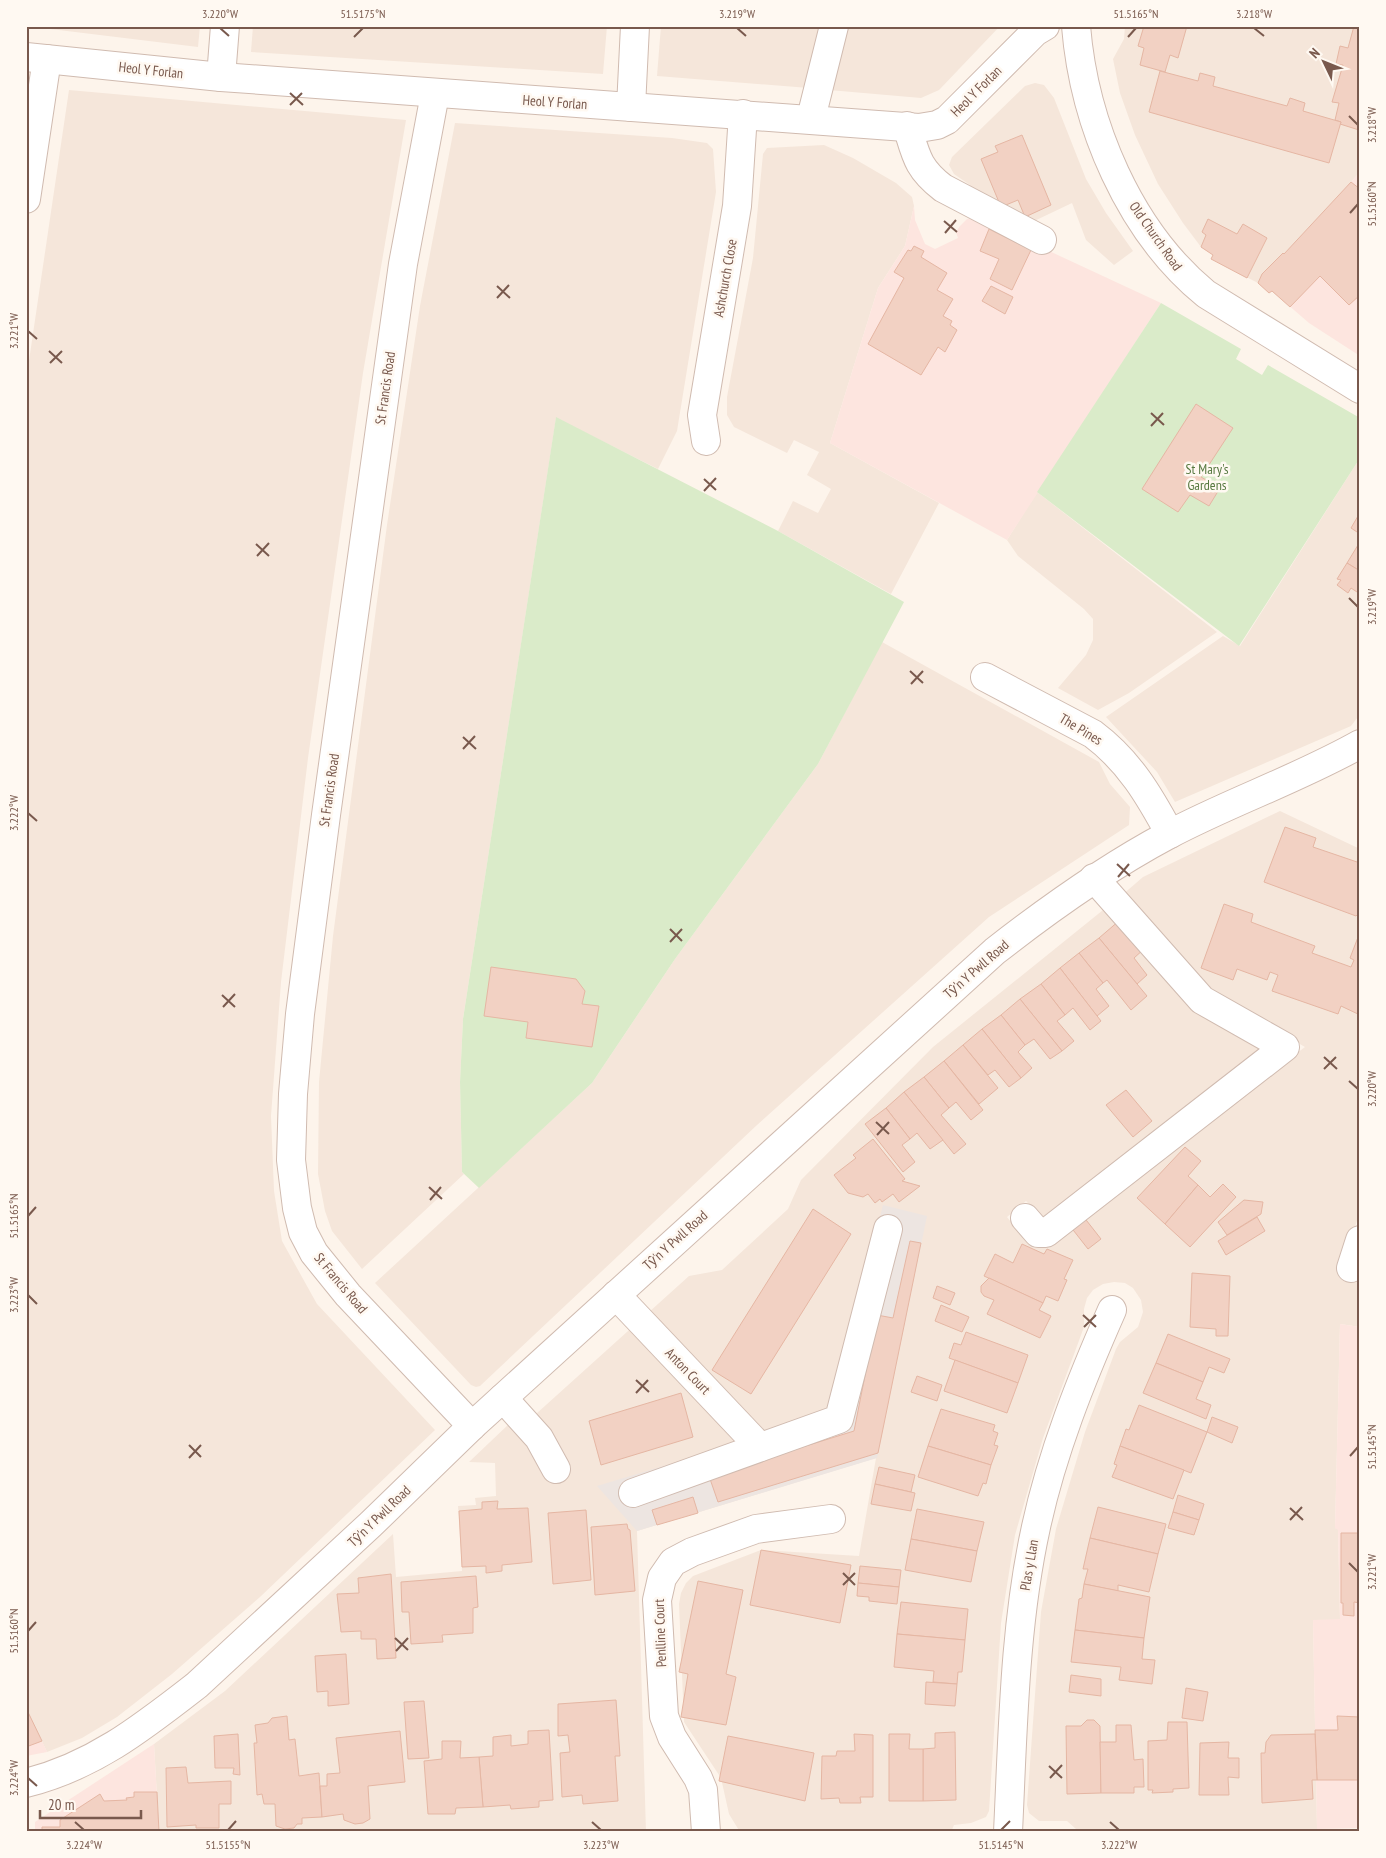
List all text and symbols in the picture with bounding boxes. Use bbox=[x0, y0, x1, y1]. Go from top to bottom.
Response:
text: 3.220°W bbox=[202, 6, 238, 21]
text: 51.5175°N bbox=[340, 6, 386, 21]
text: 3.219°W bbox=[719, 6, 755, 21]
text: 51.5165°N bbox=[1113, 6, 1159, 21]
text: 3.218°W bbox=[1236, 6, 1272, 21]
north arrow bbox=[1298, 38, 1348, 88]
text: N bbox=[1305, 44, 1324, 62]
street label: Heol Y Forlan bbox=[118, 58, 184, 82]
street label: Heol Y Forlan bbox=[947, 62, 1005, 120]
street label: Heol Y Forlan bbox=[522, 91, 588, 113]
text: 3.218°W bbox=[1364, 107, 1379, 143]
text: 51.5160°N bbox=[1364, 181, 1379, 227]
street label: Old Church Road bbox=[1126, 198, 1186, 274]
street label: Ashchurch Close bbox=[709, 237, 741, 318]
text: 3.221°W bbox=[6, 313, 21, 349]
street label: St Francis Road bbox=[371, 350, 399, 426]
park label: St Mary's Gardens bbox=[1186, 460, 1229, 494]
text: 3.219°W bbox=[1364, 589, 1379, 625]
street label: The Pines bbox=[1056, 709, 1106, 749]
street label: St Francis Road bbox=[315, 752, 343, 828]
text: 3.222°W bbox=[6, 795, 21, 831]
street label: Tŷ'n Y Pwll Road bbox=[940, 936, 1012, 1002]
text: 3.220°W bbox=[1364, 1071, 1379, 1107]
text: 51.5165°N bbox=[6, 1193, 21, 1239]
street label: Tŷ'n Y Pwll Road bbox=[639, 1206, 711, 1274]
street label: St Francis Road bbox=[310, 1249, 372, 1317]
text: 3.223°W bbox=[6, 1277, 21, 1313]
street label: Anton Court bbox=[661, 1344, 715, 1398]
text: 51.5145°N bbox=[1364, 1424, 1379, 1470]
street label: Tŷ'n Y Pwll Road bbox=[344, 1481, 414, 1551]
street label: Plas y Llan bbox=[1016, 1538, 1042, 1592]
text: 3.221°W bbox=[1364, 1554, 1379, 1590]
street label: Penlline Court bbox=[650, 1598, 670, 1668]
text: 51.5160°N bbox=[6, 1608, 21, 1654]
text: 3.224°W bbox=[6, 1760, 21, 1796]
scale bar bbox=[40, 1788, 141, 1820]
text: 20 m bbox=[48, 1795, 74, 1814]
text: 3.224°W bbox=[66, 1837, 102, 1852]
text: 51.5155°N bbox=[205, 1837, 251, 1852]
text: 3.223°W bbox=[583, 1837, 619, 1852]
text: 51.5145°N bbox=[978, 1837, 1024, 1852]
text: 3.222°W bbox=[1101, 1837, 1137, 1852]

